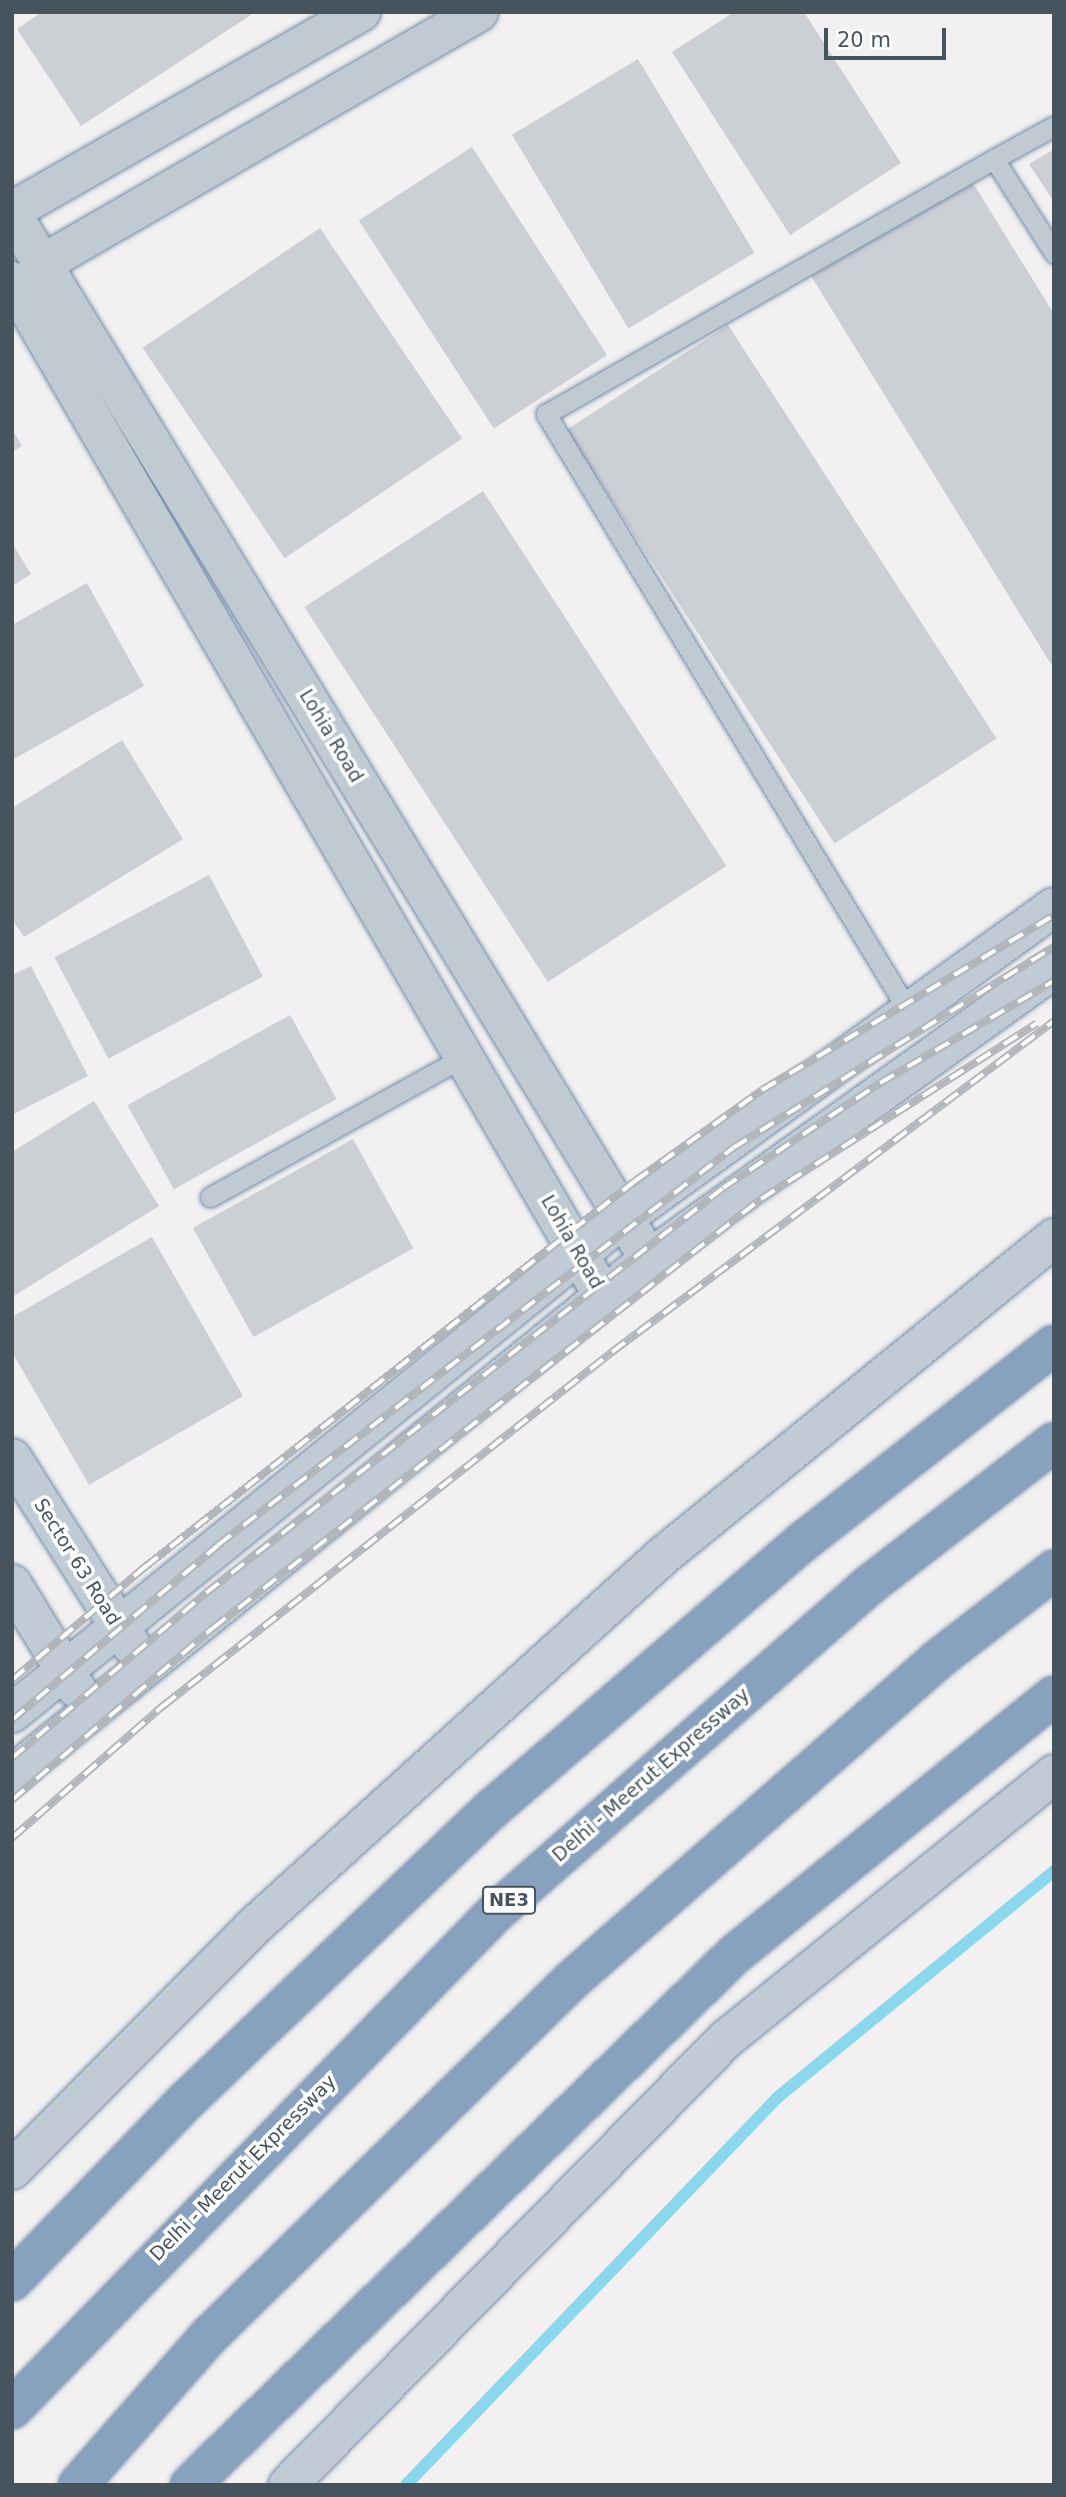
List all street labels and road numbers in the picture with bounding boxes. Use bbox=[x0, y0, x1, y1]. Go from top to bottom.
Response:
street label: Lohia Road bbox=[294, 685, 368, 787]
street label: Lohia Road bbox=[536, 1191, 608, 1293]
street label: Sector 63 Road bbox=[29, 1494, 125, 1630]
street label: Delhi - Meerut Expressway bbox=[548, 1683, 754, 1867]
road number: NE3 bbox=[481, 1886, 537, 1914]
street label: Delhi - Meerut Expressway bbox=[145, 2070, 341, 2266]

